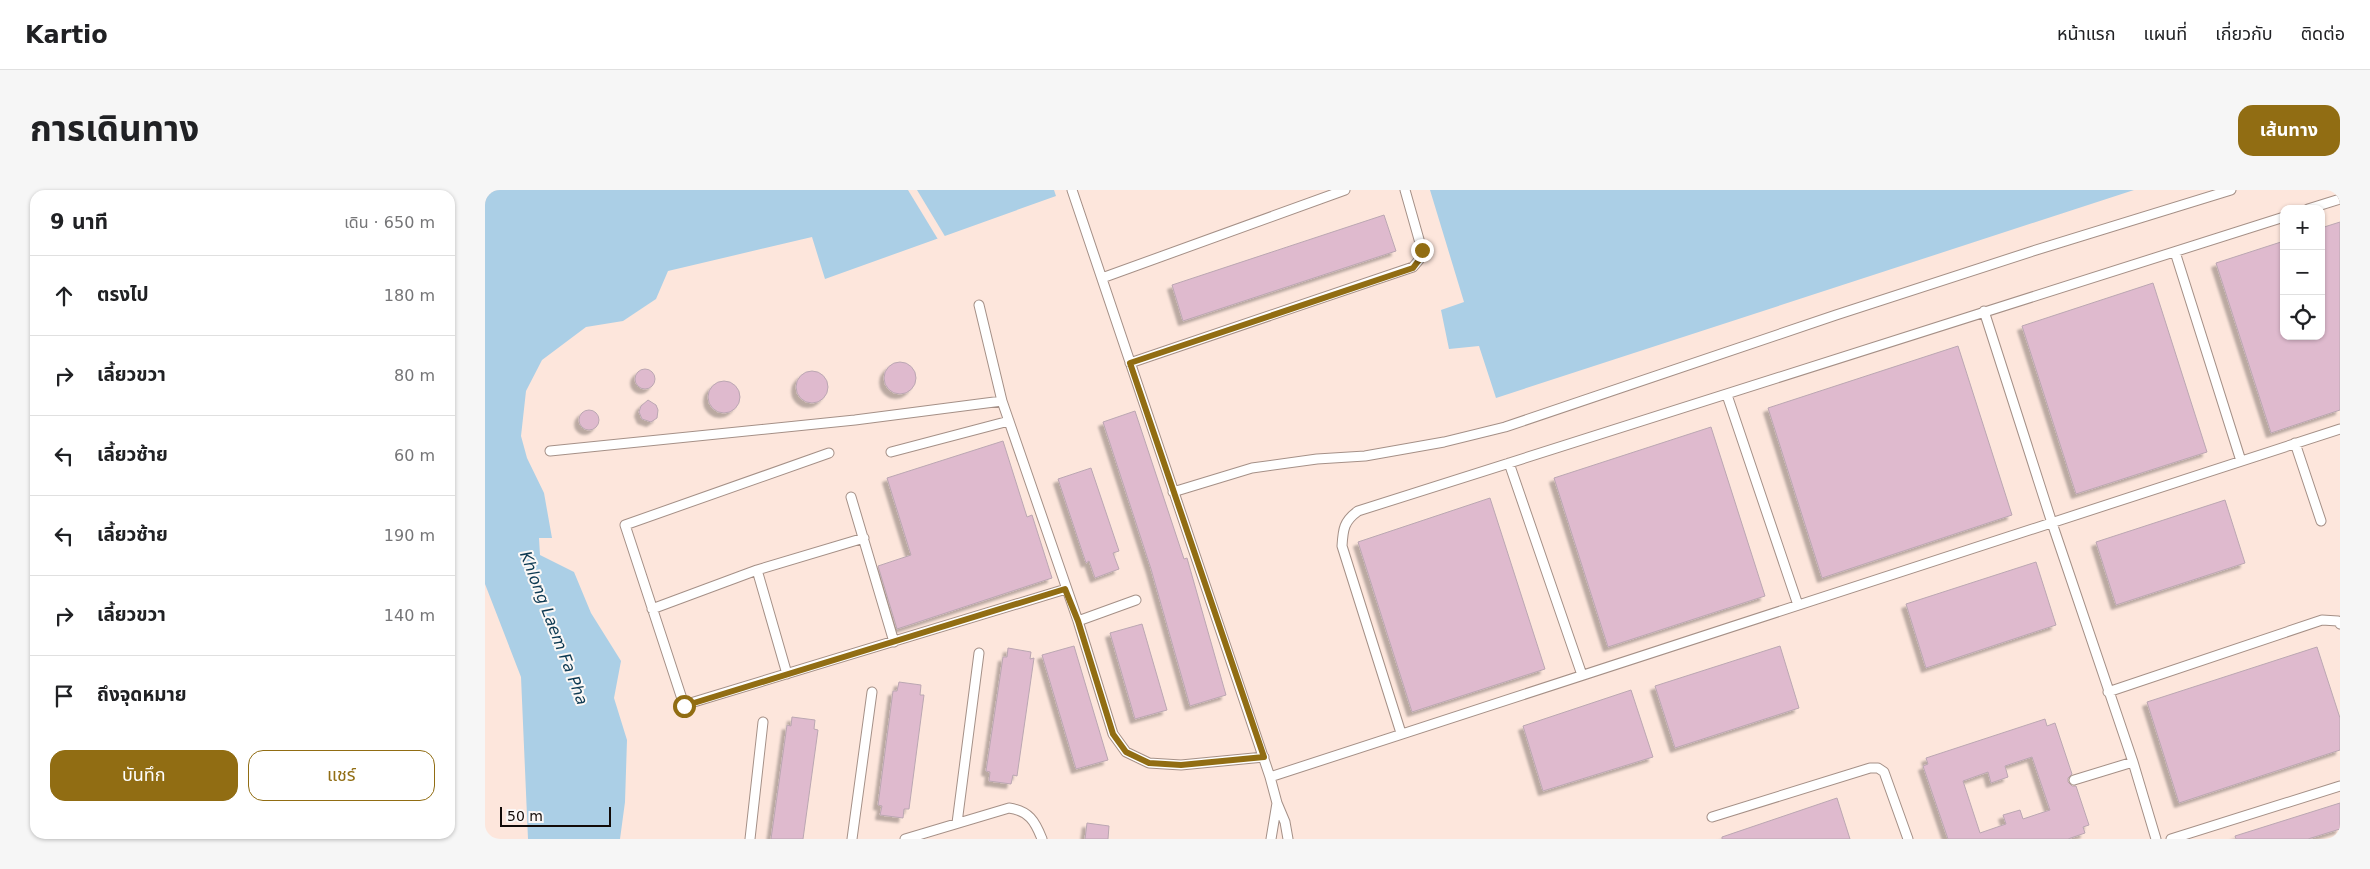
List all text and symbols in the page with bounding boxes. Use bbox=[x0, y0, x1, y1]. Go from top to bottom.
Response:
text: Kartio bbox=[25, 21, 108, 49]
text: หน้าแรก bbox=[2057, 23, 2115, 44]
text: แผนที่ bbox=[2143, 23, 2187, 44]
text: เกี่ยวกับ bbox=[2215, 23, 2273, 44]
text: ติดต่อ bbox=[2301, 23, 2345, 44]
button: เส้นทาง bbox=[2238, 105, 2340, 156]
text: การเดินทาง bbox=[30, 109, 199, 149]
map controls bbox=[2280, 205, 2325, 340]
button: + bbox=[2280, 205, 2325, 250]
text: 9 นาที bbox=[50, 210, 108, 234]
text: เดิน · 650 m bbox=[344, 213, 435, 232]
route end bbox=[1411, 239, 1434, 262]
button: − bbox=[2280, 250, 2325, 295]
icon: ahead bbox=[50, 282, 78, 310]
text: ตรงไป bbox=[97, 283, 149, 305]
text: 180 m bbox=[384, 286, 435, 305]
button: locate bbox=[2280, 295, 2325, 340]
icon: right bbox=[50, 362, 78, 390]
text: เลี้ยวขวา bbox=[97, 363, 166, 385]
text: 80 m bbox=[394, 366, 435, 385]
icon: left bbox=[50, 442, 78, 470]
text: เลี้ยวซ้าย bbox=[97, 443, 168, 465]
text: 60 m bbox=[394, 446, 435, 465]
icon: left bbox=[50, 522, 78, 550]
text: เลี้ยวซ้าย bbox=[97, 523, 168, 545]
text: 190 m bbox=[384, 526, 435, 545]
water label: Khlong Laem Fa Pha bbox=[516, 548, 592, 708]
icon: right bbox=[50, 602, 78, 630]
text: เลี้ยวขวา bbox=[97, 603, 166, 625]
text: 140 m bbox=[384, 606, 435, 625]
icon: arrive bbox=[50, 682, 78, 710]
text: ถึงจุดหมาย bbox=[97, 683, 187, 705]
route start bbox=[673, 695, 696, 718]
button: บันทึก bbox=[50, 750, 238, 801]
button: แชร์ bbox=[248, 750, 435, 801]
scale bar bbox=[500, 804, 611, 827]
text: 50 m bbox=[507, 808, 543, 824]

